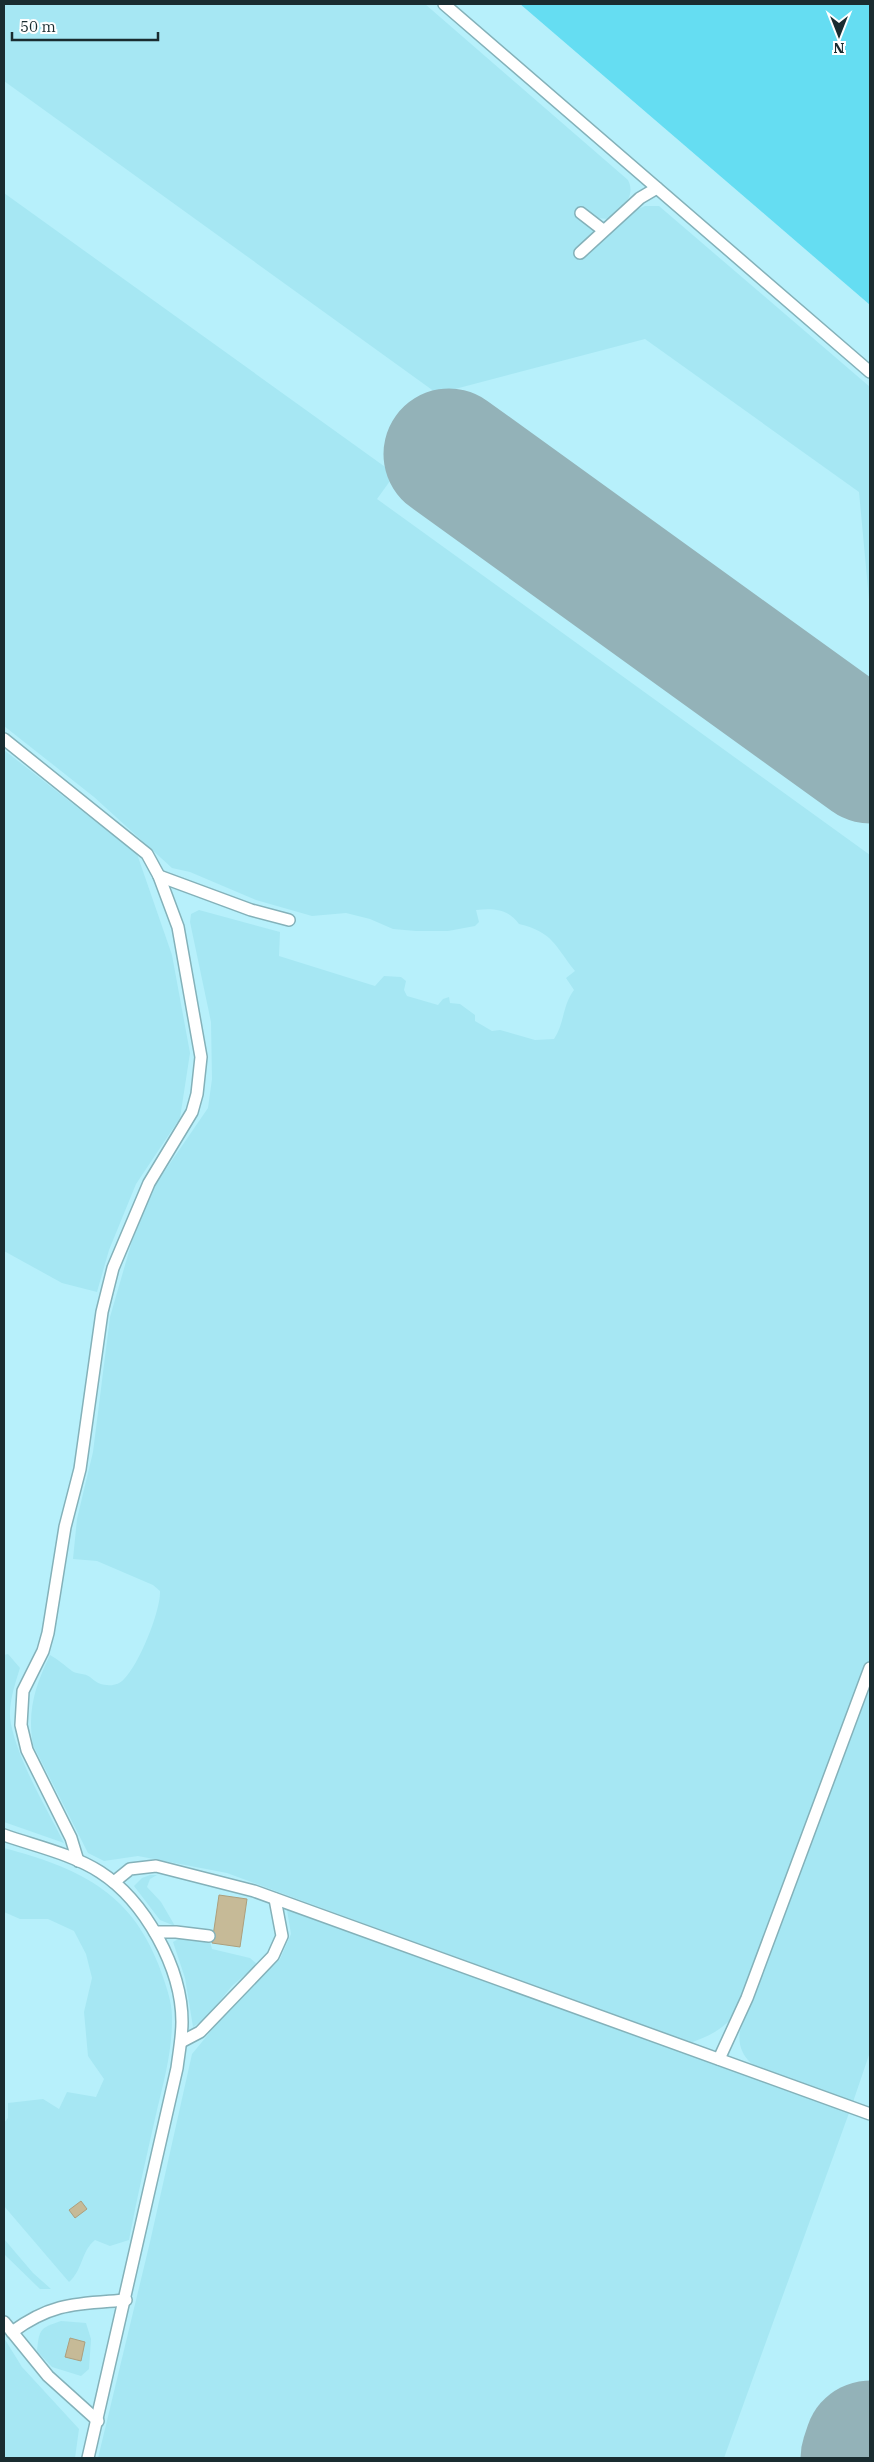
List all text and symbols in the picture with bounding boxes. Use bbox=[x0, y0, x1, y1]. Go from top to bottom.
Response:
scale bar bbox=[12, 10, 159, 42]
north arrow bbox=[814, 10, 864, 60]
text: 50 m bbox=[20, 17, 56, 36]
text: N bbox=[833, 39, 845, 57]

